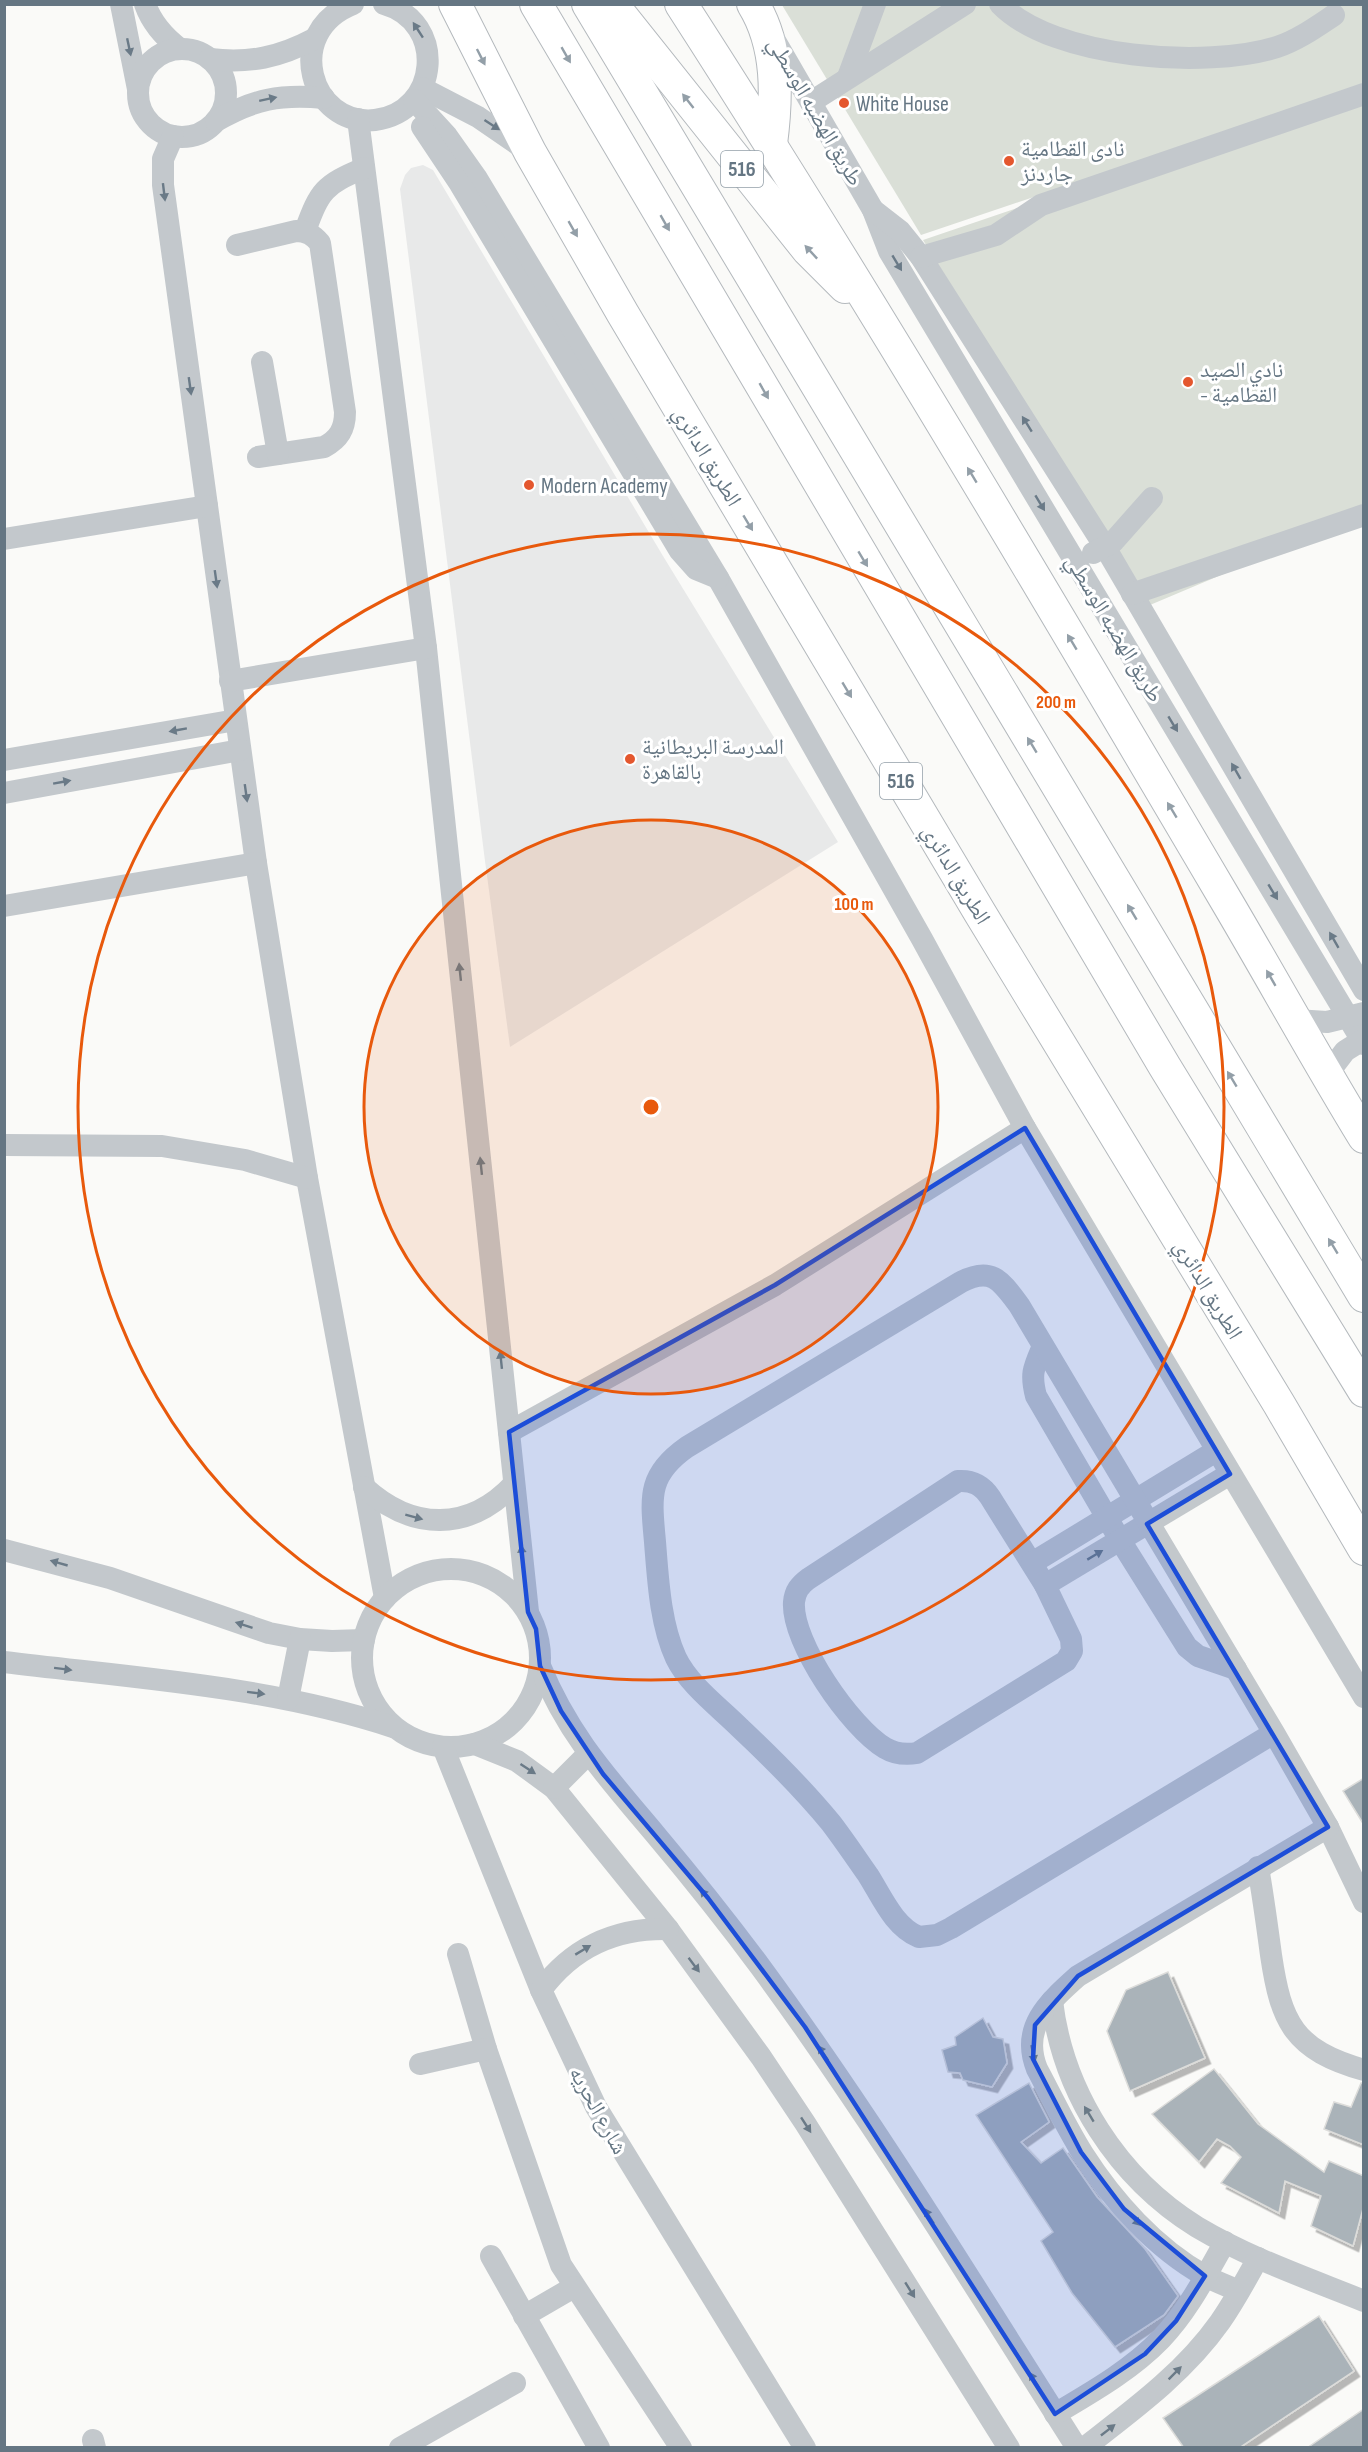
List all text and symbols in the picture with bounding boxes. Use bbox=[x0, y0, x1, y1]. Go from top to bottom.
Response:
one-way arrow bbox=[412, 21, 423, 38]
street label: طريق الهضبه الوسطي bbox=[759, 32, 868, 192]
one-way arrow bbox=[125, 38, 134, 57]
one-way arrow bbox=[561, 47, 571, 64]
one-way arrow bbox=[477, 48, 486, 65]
place label: White House bbox=[856, 91, 949, 118]
one-way arrow bbox=[682, 93, 695, 109]
one-way arrow bbox=[258, 94, 277, 103]
marker: White House bbox=[837, 96, 851, 110]
one-way arrow bbox=[484, 120, 500, 131]
place label: نادى القطامية جاردنز bbox=[1020, 136, 1125, 188]
road number: 516 bbox=[721, 151, 763, 187]
marker: نادى القطامية جاردنز bbox=[1002, 154, 1016, 168]
one-way arrow bbox=[159, 183, 169, 202]
one-way arrow bbox=[660, 215, 670, 232]
one-way arrow bbox=[568, 220, 578, 237]
one-way arrow bbox=[804, 245, 818, 260]
one-way arrow bbox=[892, 255, 903, 271]
place label: نادي الصيد - القطامية bbox=[1200, 357, 1283, 409]
marker: نادي الصيد - القطامية bbox=[1181, 375, 1195, 389]
one-way arrow bbox=[186, 376, 195, 395]
one-way arrow bbox=[759, 383, 769, 400]
street label: الطريق الدائري bbox=[664, 402, 747, 513]
one-way arrow bbox=[1021, 417, 1033, 433]
one-way arrow bbox=[967, 466, 977, 483]
place label: Modern Academy bbox=[541, 473, 668, 500]
marker: Modern Academy bbox=[522, 478, 536, 492]
one-way arrow bbox=[1035, 495, 1046, 511]
one-way arrow bbox=[742, 515, 753, 531]
street label: طريق الهضبه الوسطي bbox=[1057, 550, 1168, 709]
one-way arrow bbox=[857, 551, 868, 567]
one-way arrow bbox=[212, 570, 221, 589]
one-way arrow bbox=[1067, 633, 1077, 650]
one-way arrow bbox=[842, 682, 852, 699]
text: 200 m bbox=[1036, 692, 1076, 713]
one-way arrow bbox=[1167, 716, 1178, 732]
one-way arrow bbox=[168, 725, 187, 734]
place label: المدرسة البريطانية بالقاهرة bbox=[642, 734, 784, 786]
one-way arrow bbox=[1026, 737, 1037, 753]
marker: المدرسة البريطانية بالقاهرة bbox=[623, 752, 637, 766]
road number: 516 bbox=[880, 763, 922, 799]
one-way arrow bbox=[1230, 763, 1241, 779]
one-way arrow bbox=[53, 777, 72, 786]
one-way arrow bbox=[242, 783, 251, 802]
one-way arrow bbox=[1167, 801, 1177, 818]
street label: الطريق الدائري bbox=[913, 820, 996, 931]
one-way arrow bbox=[1267, 884, 1278, 900]
text: 100 m bbox=[835, 894, 874, 915]
one-way arrow bbox=[1126, 904, 1137, 920]
one-way arrow bbox=[1329, 931, 1339, 948]
one-way arrow bbox=[455, 962, 465, 981]
one-way arrow bbox=[1266, 969, 1276, 986]
one-way arrow bbox=[1227, 1071, 1238, 1087]
centre of rings bbox=[641, 1097, 661, 1117]
one-way arrow bbox=[476, 1156, 486, 1175]
street label: الطريق الدائري bbox=[1165, 1235, 1248, 1346]
one-way arrow bbox=[1328, 1238, 1339, 1254]
one-way arrow bbox=[496, 1350, 506, 1369]
one-way arrow bbox=[405, 1512, 423, 1522]
one-way arrow bbox=[517, 1544, 527, 1563]
one-way arrow bbox=[1087, 1550, 1104, 1560]
one-way arrow bbox=[50, 1558, 68, 1568]
one-way arrow bbox=[235, 1620, 253, 1629]
one-way arrow bbox=[53, 1665, 72, 1674]
one-way arrow bbox=[247, 1689, 266, 1698]
one-way arrow bbox=[520, 1763, 537, 1774]
one-way arrow bbox=[700, 1888, 713, 1904]
one-way arrow bbox=[575, 1944, 591, 1955]
one-way arrow bbox=[688, 1957, 701, 1973]
one-way arrow bbox=[1029, 2044, 1038, 2063]
one-way arrow bbox=[817, 2045, 829, 2061]
street label: شارع الحريه bbox=[563, 2062, 633, 2159]
one-way arrow bbox=[1084, 2105, 1094, 2122]
one-way arrow bbox=[800, 2117, 811, 2133]
one-way arrow bbox=[924, 2208, 935, 2224]
one-way arrow bbox=[1127, 2211, 1141, 2226]
one-way arrow bbox=[904, 2282, 915, 2298]
one-way arrow bbox=[1167, 2366, 1181, 2380]
one-way arrow bbox=[1028, 2373, 1040, 2389]
one-way arrow bbox=[1100, 2424, 1115, 2436]

